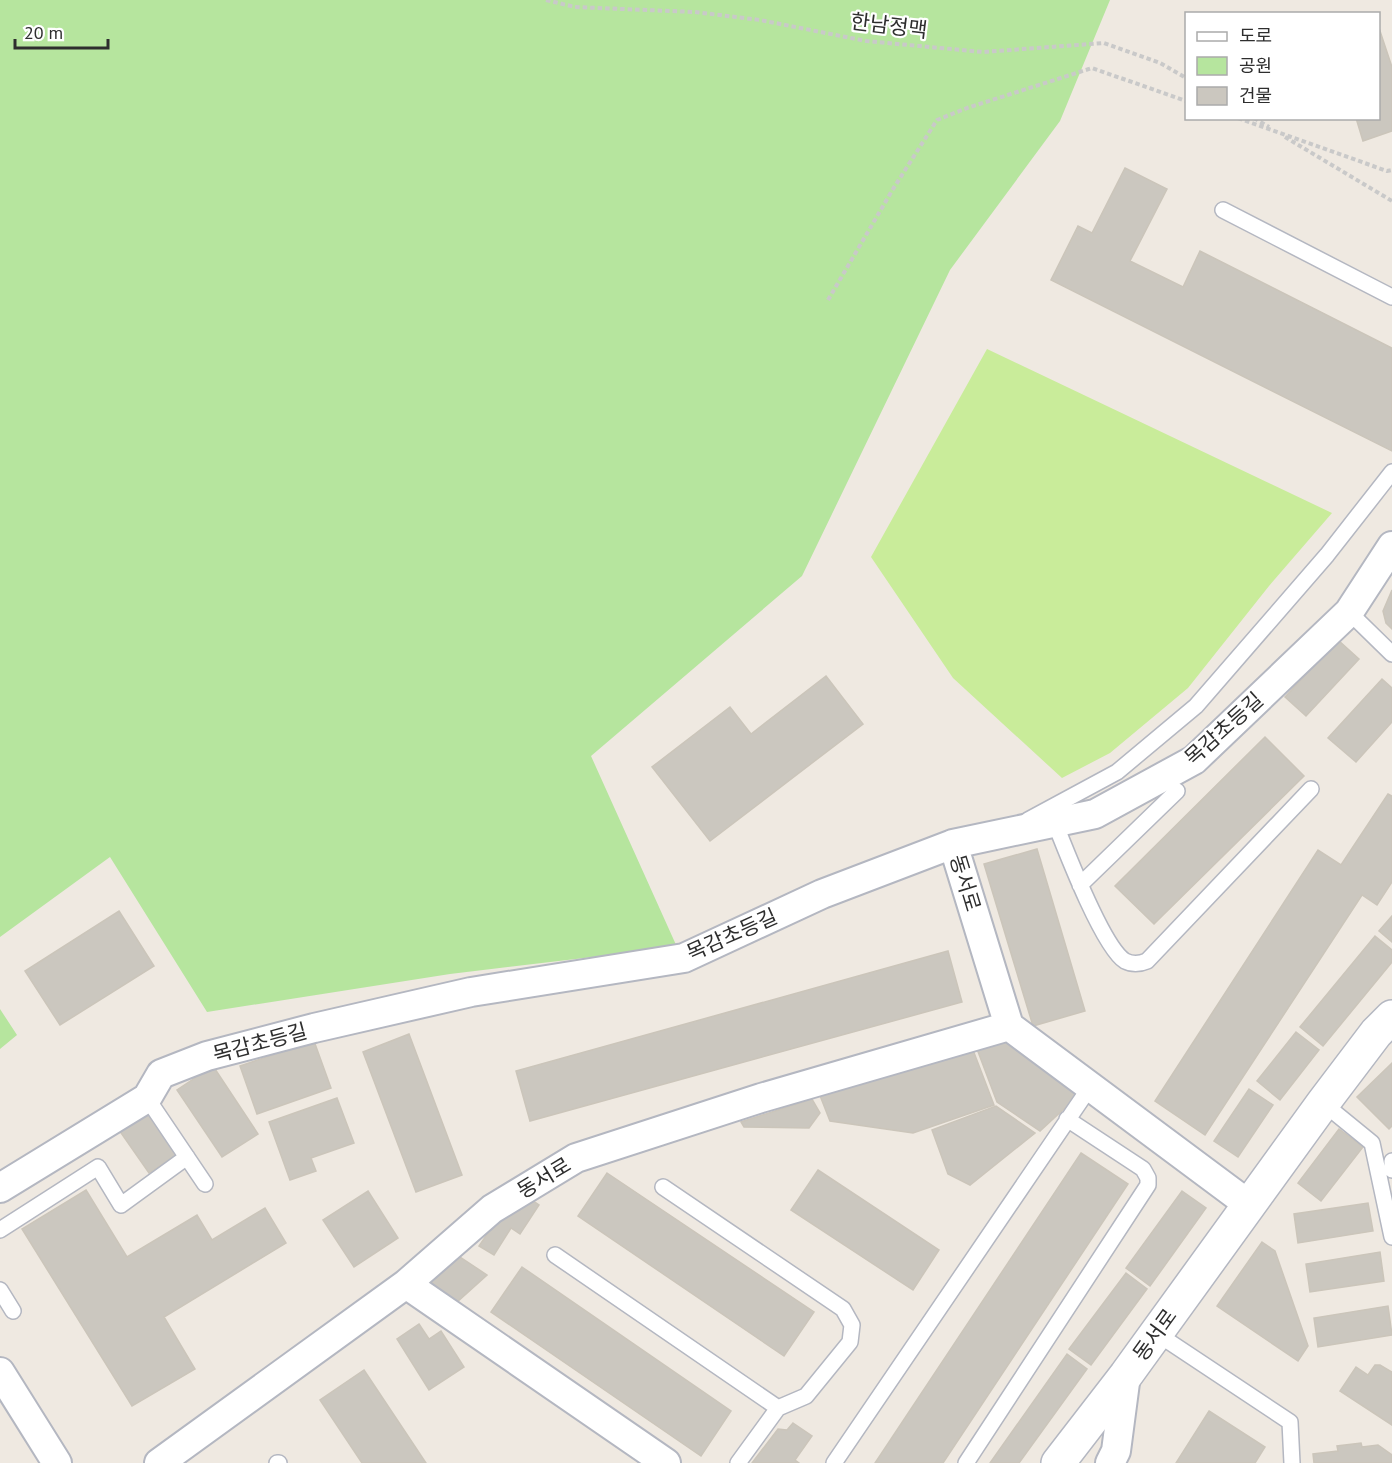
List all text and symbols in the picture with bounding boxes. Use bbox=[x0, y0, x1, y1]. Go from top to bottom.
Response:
street label: 한남정맥 bbox=[849, 7, 929, 44]
scale bar bbox=[15, 12, 108, 50]
legend bbox=[1185, 12, 1380, 120]
text: 20 m bbox=[24, 21, 63, 44]
text: 도로 bbox=[1239, 24, 1272, 47]
text: 공원 bbox=[1239, 54, 1272, 77]
text: 건물 bbox=[1239, 84, 1272, 107]
street label: 목감초등길 bbox=[1179, 686, 1269, 771]
street label: 동서로 bbox=[944, 851, 987, 915]
street label: 목감초등길 bbox=[682, 903, 781, 967]
street label: 목감초등길 bbox=[210, 1017, 310, 1068]
street label: 동서로 bbox=[512, 1151, 576, 1204]
street label: 동서로 bbox=[1127, 1303, 1183, 1366]

